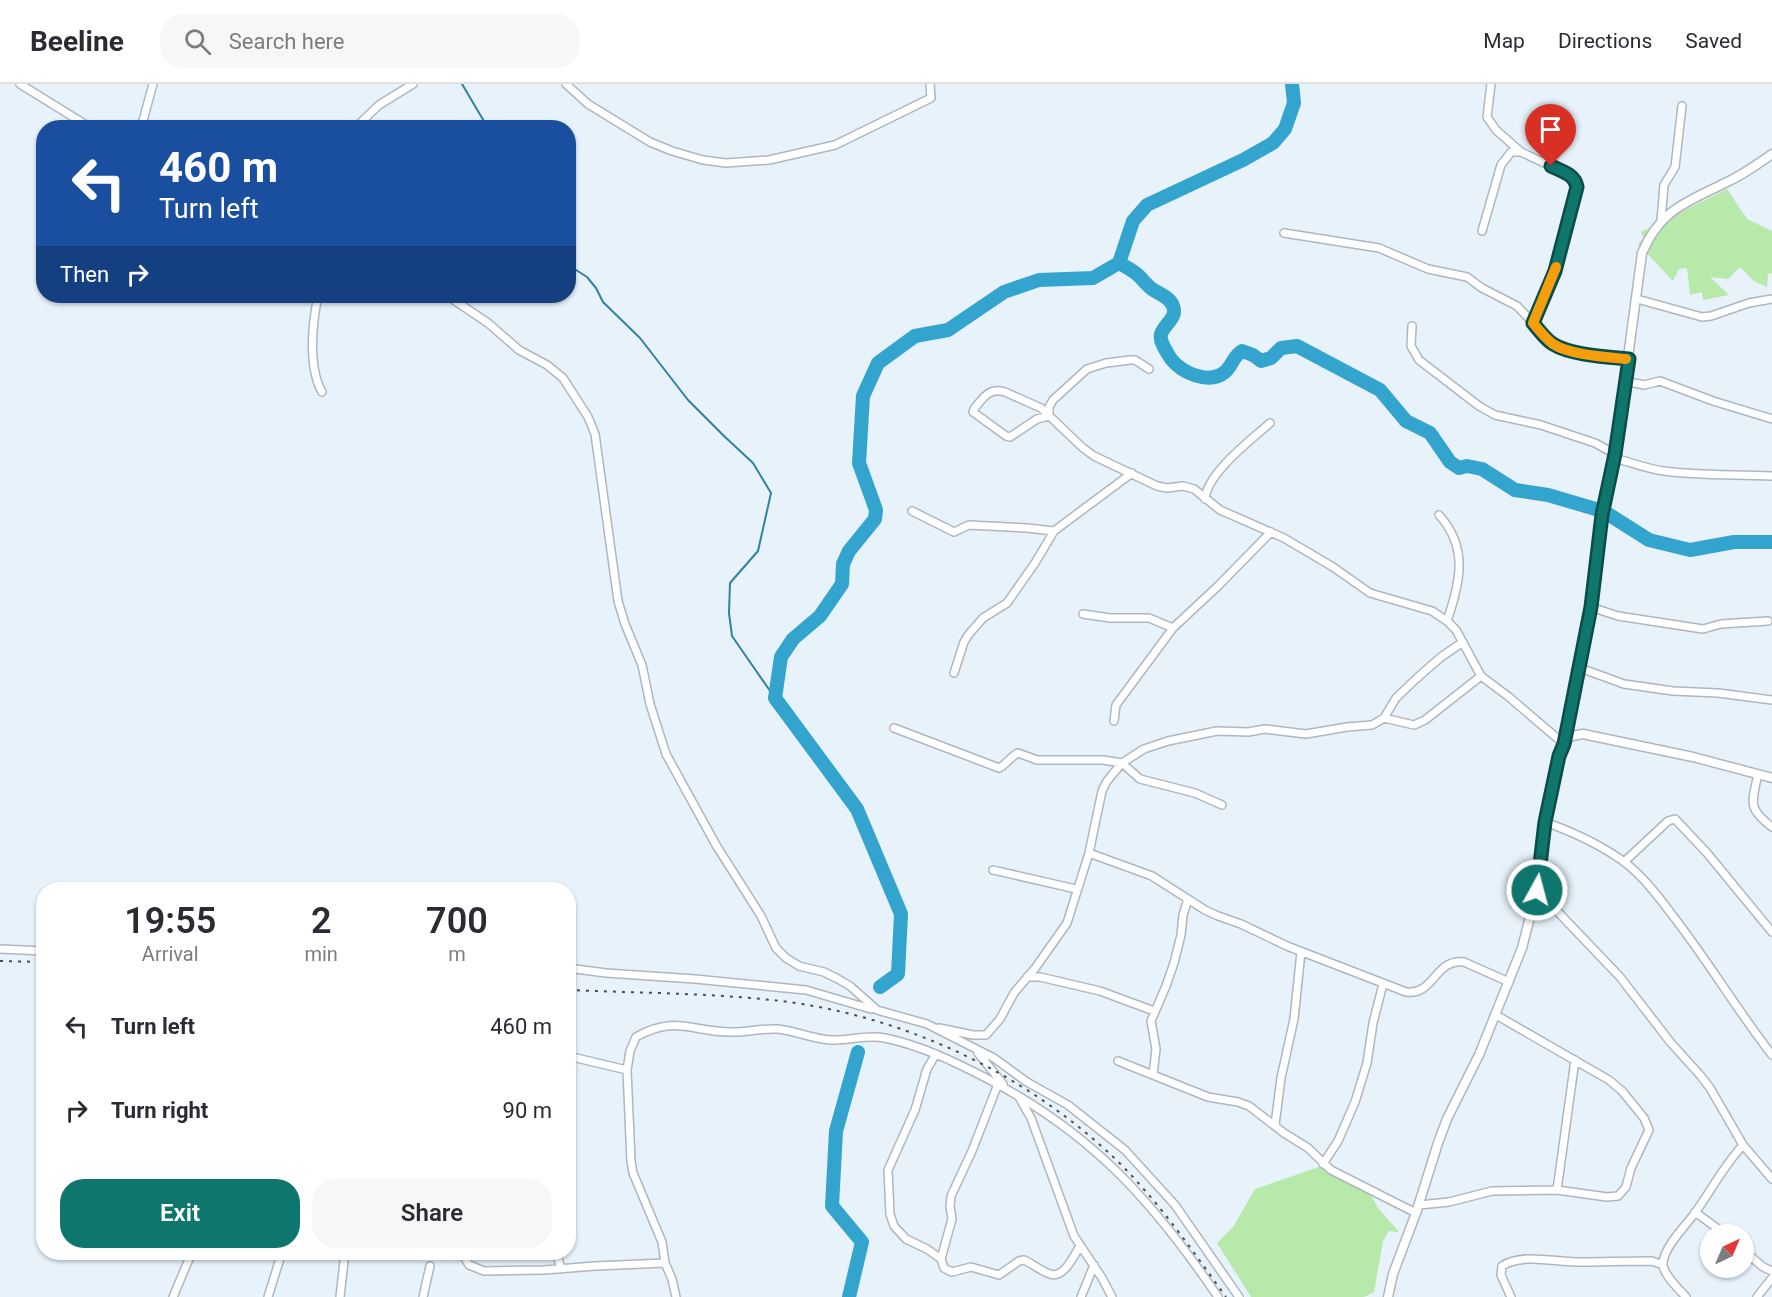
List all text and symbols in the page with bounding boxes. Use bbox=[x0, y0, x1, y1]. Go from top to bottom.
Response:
search box bbox=[160, 14, 580, 68]
text: Beeline bbox=[30, 25, 124, 58]
icon: search bbox=[181, 25, 214, 58]
text: Search here bbox=[229, 29, 345, 54]
text: Map bbox=[1483, 29, 1525, 53]
text: Directions bbox=[1558, 29, 1652, 53]
text: Saved bbox=[1685, 29, 1742, 53]
pin bbox=[1525, 104, 1576, 166]
icon: arrive bbox=[1534, 113, 1567, 146]
text: 460 m bbox=[159, 143, 278, 192]
icon: left bbox=[60, 144, 138, 222]
text: Turn left bbox=[159, 193, 259, 225]
icon: right bbox=[121, 258, 154, 291]
text: Then bbox=[60, 262, 109, 287]
position arrow bbox=[1505, 858, 1569, 922]
text: 19:55 bbox=[124, 900, 216, 942]
text: 2 bbox=[311, 900, 331, 942]
text: 700 bbox=[426, 900, 488, 942]
text: Arrival bbox=[142, 942, 199, 966]
text: min bbox=[304, 942, 338, 966]
text: m bbox=[448, 942, 466, 966]
icon: left bbox=[60, 1010, 93, 1043]
text: Turn left bbox=[111, 1014, 195, 1039]
text: 460 m bbox=[490, 1014, 552, 1039]
icon: right bbox=[60, 1094, 93, 1127]
text: Turn right bbox=[111, 1098, 208, 1123]
text: 90 m bbox=[503, 1098, 552, 1123]
button: Exit bbox=[60, 1179, 300, 1248]
button: Share bbox=[312, 1179, 552, 1248]
north arrow bbox=[1700, 1224, 1754, 1278]
map controls bbox=[1700, 1224, 1754, 1278]

